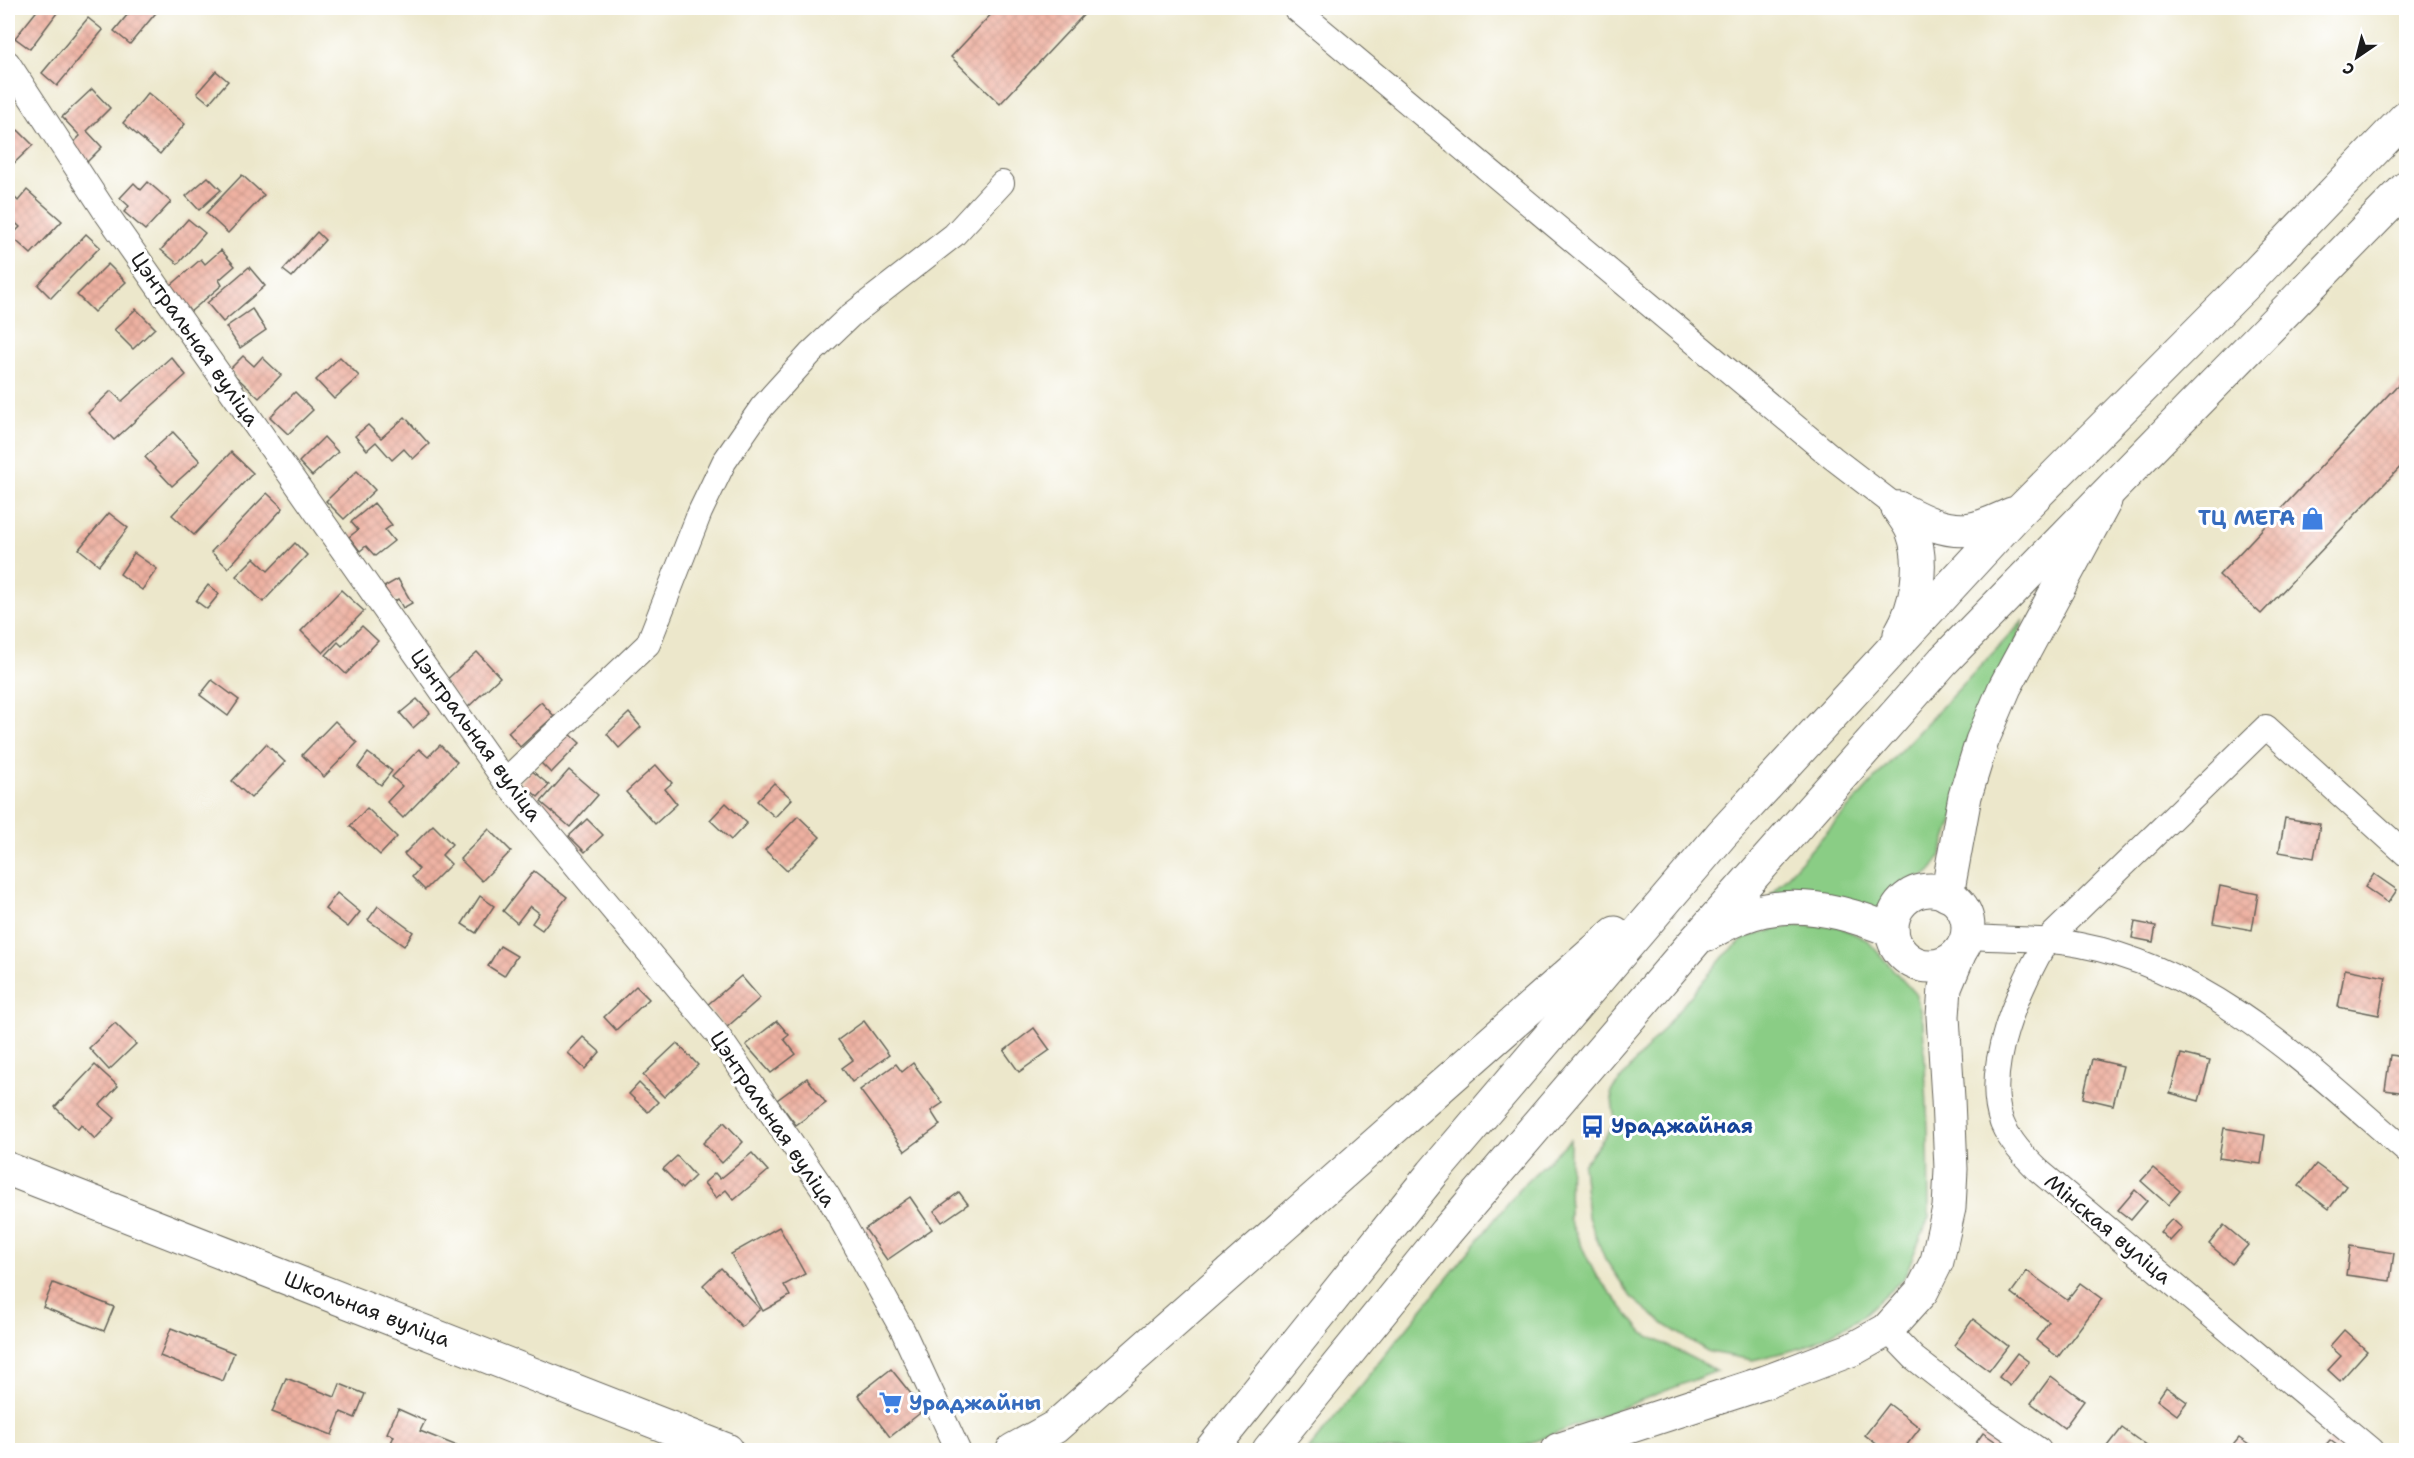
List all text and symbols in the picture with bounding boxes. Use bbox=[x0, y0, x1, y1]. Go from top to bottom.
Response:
north arrow bbox=[2327, 27, 2387, 87]
text: С bbox=[2338, 57, 2359, 80]
street label: Цэнтральная вуліца bbox=[124, 246, 266, 432]
place label: ТЦ МЕГА bbox=[2198, 504, 2295, 532]
shop icon: ТЦ МЕГА bbox=[2300, 505, 2326, 531]
street label: Цэнтральная вуліца bbox=[404, 643, 548, 827]
street label: Цэнтральная вуліца bbox=[704, 1025, 842, 1213]
place label: Ураджайная bbox=[1611, 1112, 1753, 1140]
bus stop icon: Ураджайная bbox=[1580, 1113, 1606, 1139]
street label: Мінская вуліца bbox=[2039, 1168, 2177, 1290]
street label: Школьная вуліца bbox=[280, 1264, 454, 1354]
place label: Ураджайны bbox=[909, 1389, 1041, 1417]
supermarket icon: Ураджайны bbox=[878, 1390, 904, 1416]

